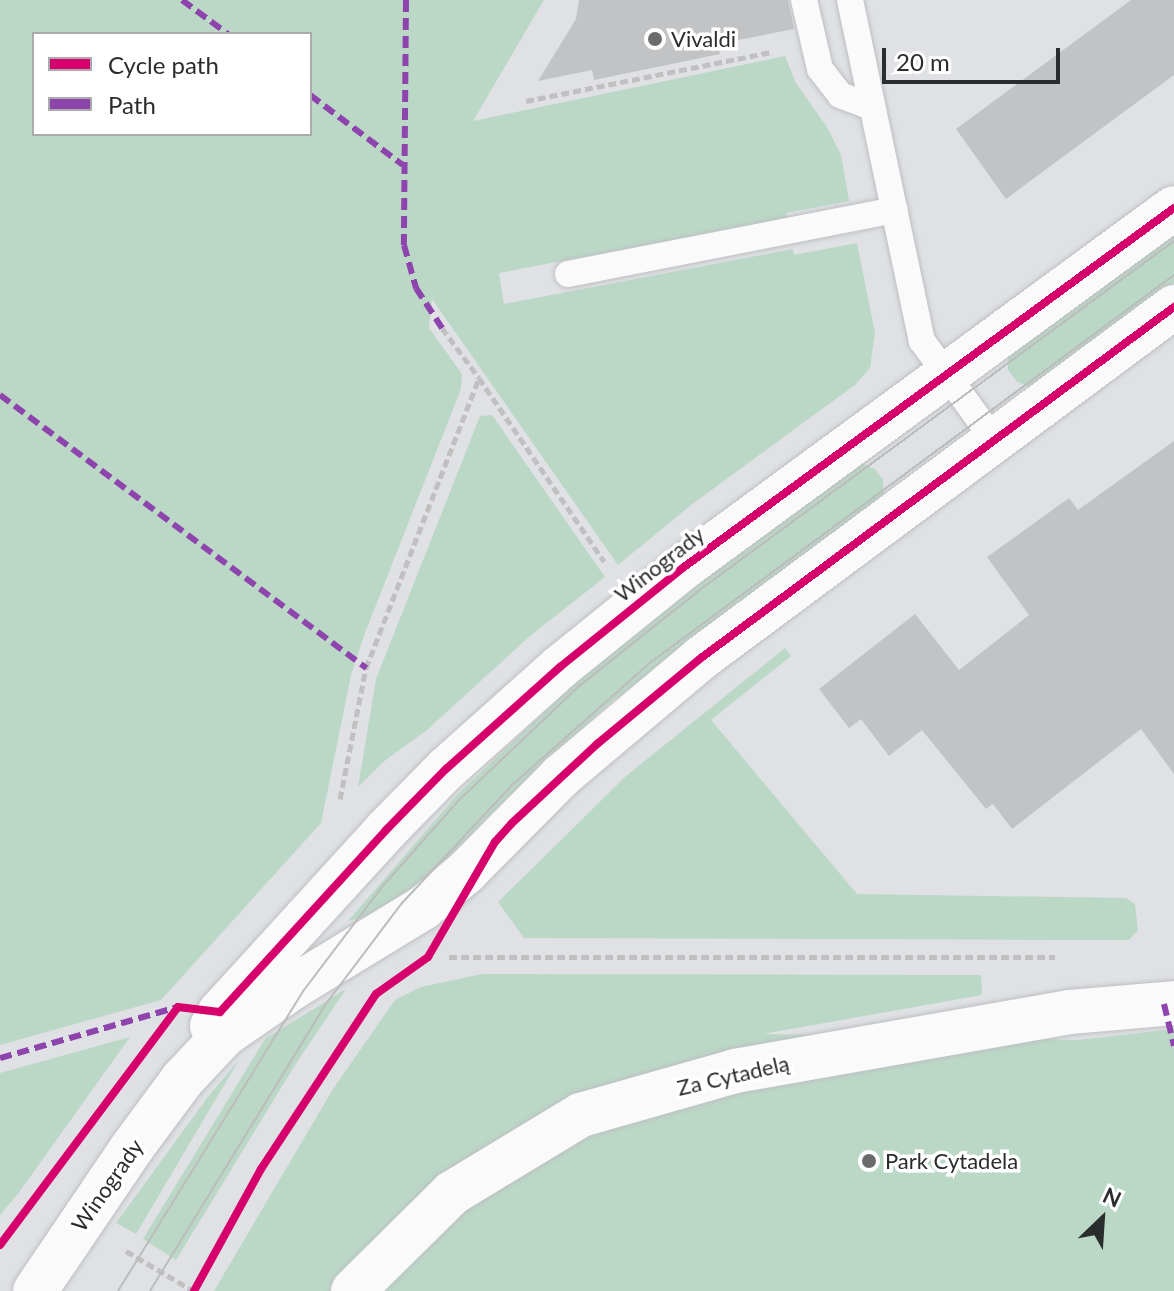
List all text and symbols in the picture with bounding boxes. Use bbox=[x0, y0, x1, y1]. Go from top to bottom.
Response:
place label: Vivaldi bbox=[671, 26, 736, 52]
marker: Vivaldi bbox=[646, 30, 664, 48]
legend bbox=[32, 32, 312, 136]
scale bar bbox=[886, 32, 1064, 82]
text: 20 m bbox=[896, 47, 950, 76]
text: Cycle path bbox=[108, 50, 219, 79]
text: Path bbox=[108, 90, 156, 119]
street label: Winogrady bbox=[609, 521, 709, 607]
street label: Za Cytadelą bbox=[674, 1049, 792, 1101]
street label: Winogrady bbox=[66, 1134, 148, 1236]
place label: Park Cytadela bbox=[885, 1148, 1018, 1174]
marker: Park Cytadela bbox=[860, 1152, 878, 1170]
north arrow bbox=[1062, 1179, 1142, 1259]
text: N bbox=[1099, 1181, 1126, 1213]

